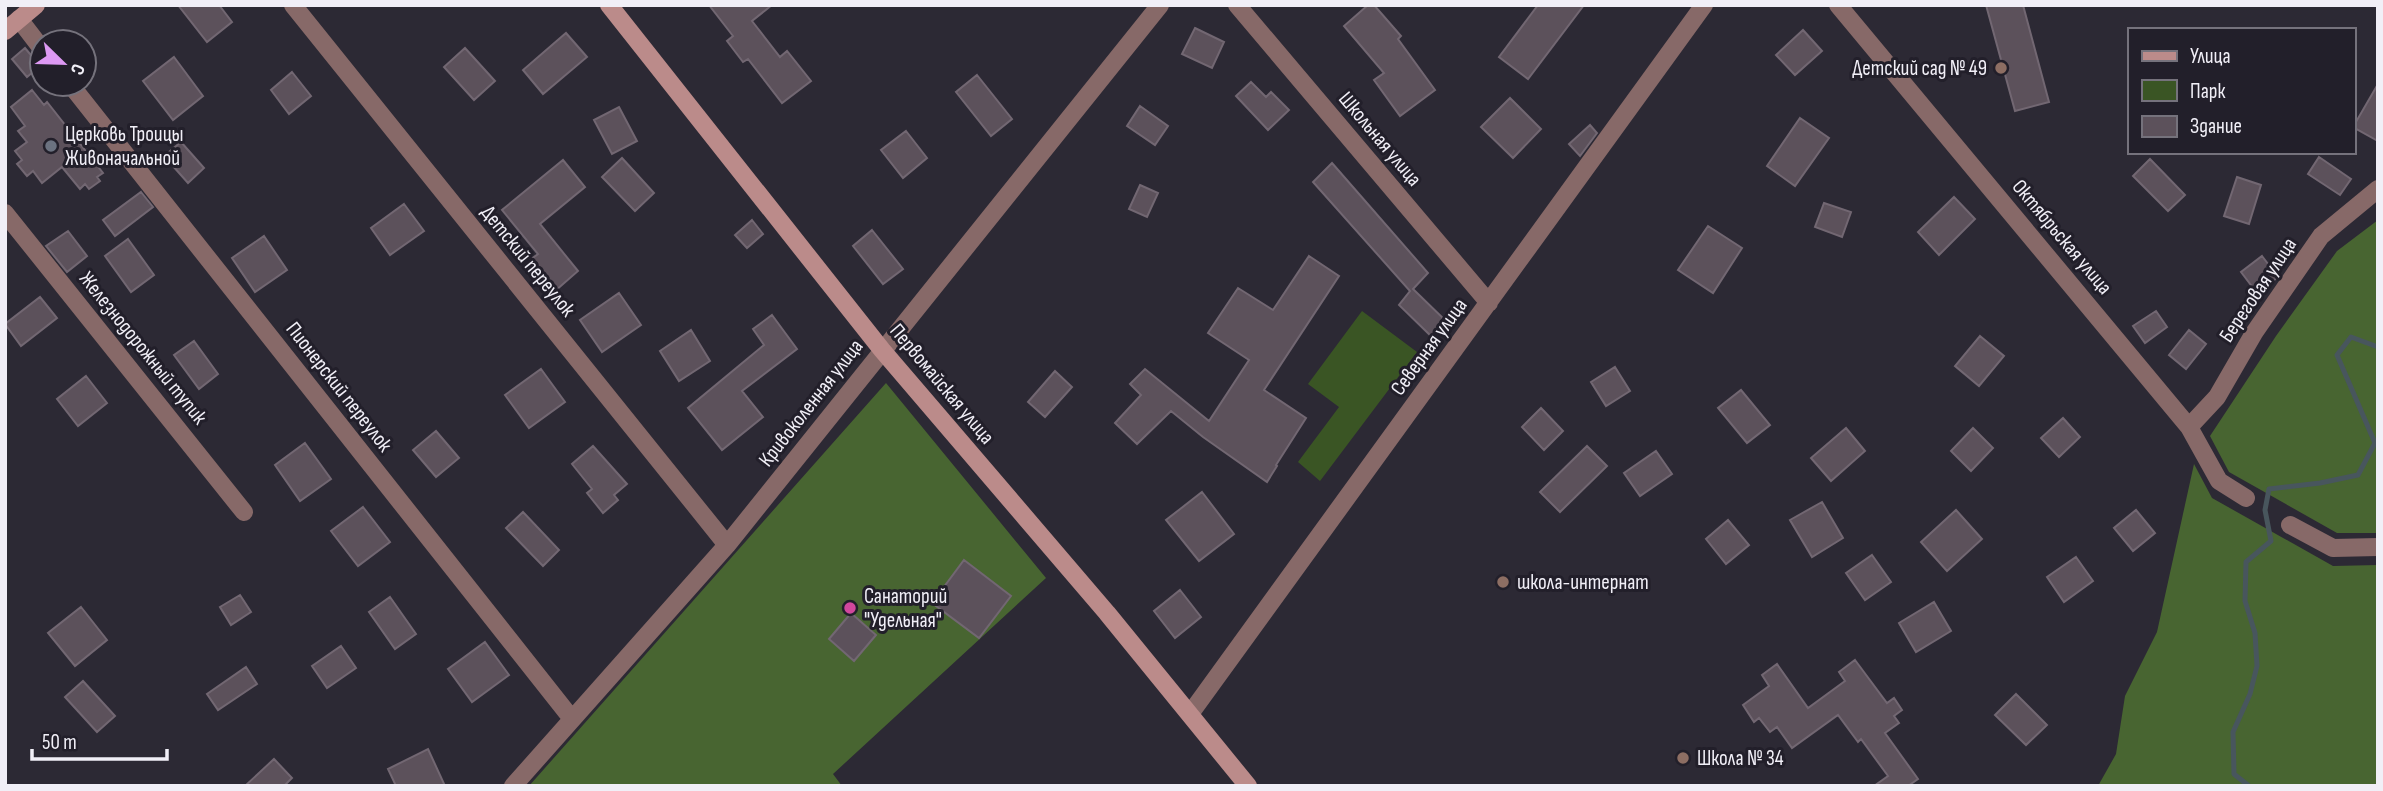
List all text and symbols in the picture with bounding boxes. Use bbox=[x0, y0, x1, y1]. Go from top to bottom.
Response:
north arrow bbox=[28, 28, 98, 98]
legend bbox=[2128, 28, 2355, 154]
text: Улица bbox=[2190, 44, 2231, 69]
place label: Детский сад № 49 bbox=[1852, 56, 1987, 81]
text: С bbox=[65, 60, 90, 78]
marker: Детский сад № 49 bbox=[1993, 60, 2009, 76]
text: Парк bbox=[2190, 79, 2225, 104]
street label: Школьная улица bbox=[1333, 87, 1427, 191]
text: Здание bbox=[2190, 114, 2242, 139]
place label: Церковь Троицы Живоначальной bbox=[65, 122, 183, 171]
marker: Церковь Троицы Живоначальной bbox=[43, 138, 59, 154]
street label: Октябрьская улица bbox=[2007, 174, 2117, 300]
street label: Детский переулок bbox=[476, 200, 580, 322]
street label: Береговая улица bbox=[2214, 233, 2302, 347]
street label: Железнодорожный тупик bbox=[74, 267, 212, 429]
street label: Северная улица bbox=[1385, 294, 1473, 400]
street label: Пионерский переулок bbox=[281, 317, 397, 457]
street label: Первомайская улица bbox=[884, 319, 1000, 449]
street label: Кривоколенная улица bbox=[753, 334, 869, 472]
place label: школа-интернат bbox=[1517, 570, 1649, 595]
marker: школа-интернат bbox=[1495, 574, 1511, 590]
place label: Санаторий "Удельная" bbox=[864, 584, 947, 633]
marker: Санаторий "Удельная" bbox=[842, 600, 858, 616]
scale bar bbox=[32, 718, 166, 762]
text: 50 m bbox=[42, 730, 77, 755]
place label: Школа № 34 bbox=[1697, 746, 1784, 771]
marker: Школа № 34 bbox=[1675, 750, 1691, 766]

